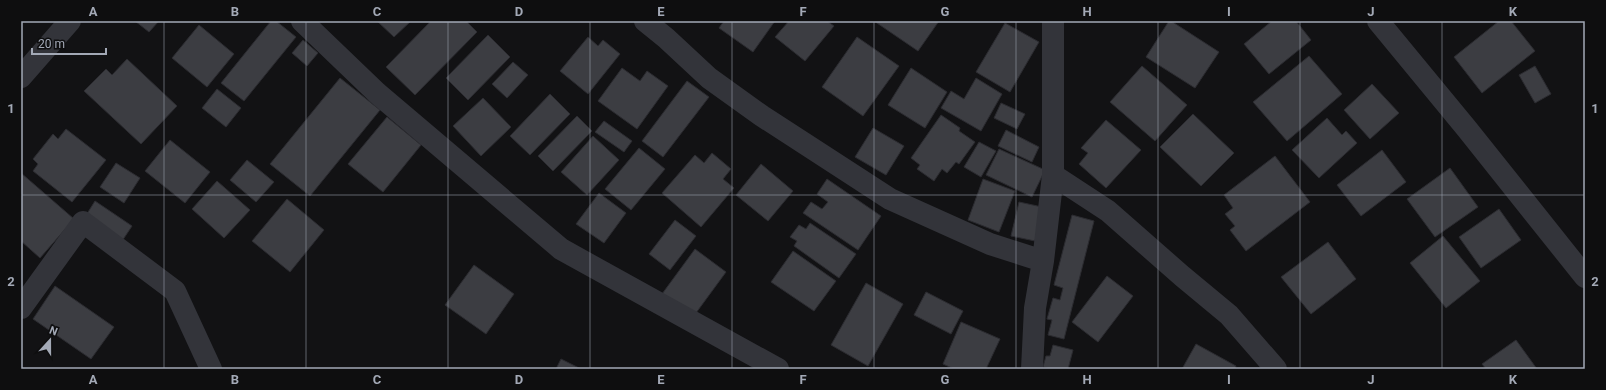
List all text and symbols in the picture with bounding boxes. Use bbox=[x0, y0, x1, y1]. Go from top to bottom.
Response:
text: A bbox=[89, 4, 98, 19]
text: B bbox=[231, 4, 239, 19]
text: C bbox=[373, 4, 382, 19]
text: D bbox=[515, 4, 523, 19]
text: E bbox=[657, 4, 665, 19]
text: F bbox=[799, 4, 807, 19]
text: G bbox=[941, 4, 950, 19]
text: H bbox=[1082, 4, 1092, 19]
text: I bbox=[1227, 4, 1231, 19]
text: J bbox=[1367, 4, 1375, 19]
text: K bbox=[1509, 4, 1518, 19]
scale bar bbox=[32, 30, 106, 56]
text: 20 m bbox=[38, 37, 65, 51]
text: 1 bbox=[7, 101, 15, 116]
text: 1 bbox=[1591, 101, 1599, 116]
text: 2 bbox=[7, 274, 15, 289]
text: 2 bbox=[1591, 274, 1599, 289]
north arrow bbox=[30, 320, 70, 360]
text: N bbox=[47, 324, 60, 339]
text: A bbox=[89, 372, 98, 387]
text: B bbox=[231, 372, 239, 387]
text: C bbox=[373, 372, 382, 387]
text: D bbox=[515, 372, 523, 387]
text: E bbox=[657, 372, 665, 387]
text: F bbox=[799, 372, 807, 387]
text: G bbox=[941, 372, 950, 387]
text: H bbox=[1082, 372, 1092, 387]
text: I bbox=[1227, 372, 1231, 387]
text: J bbox=[1367, 372, 1375, 387]
text: K bbox=[1509, 372, 1518, 387]

